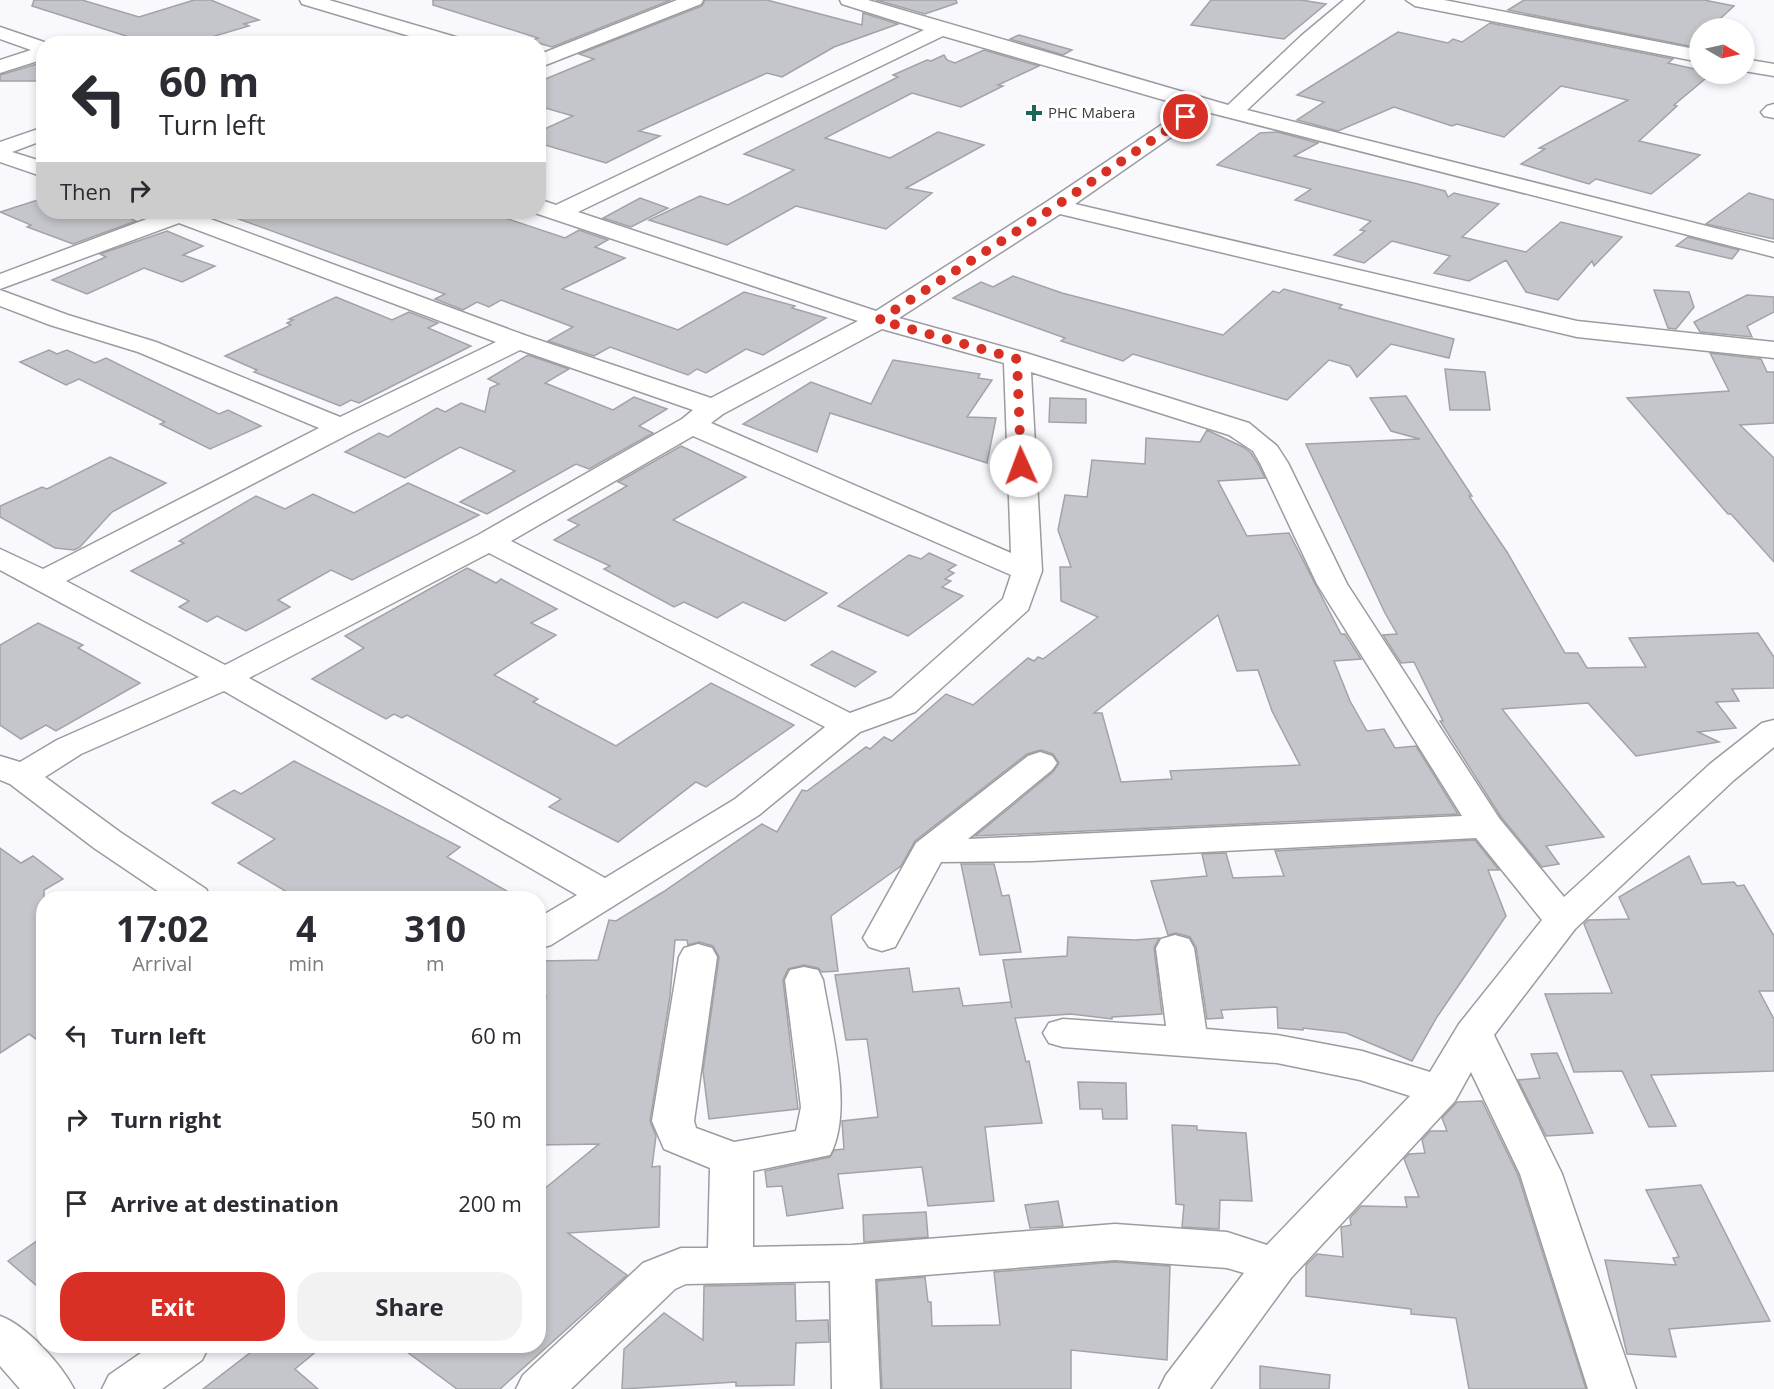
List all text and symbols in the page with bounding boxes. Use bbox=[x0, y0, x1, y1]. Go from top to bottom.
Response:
north arrow bbox=[1689, 18, 1755, 84]
map controls bbox=[1689, 18, 1755, 84]
text: 60 m bbox=[159, 52, 259, 109]
icon: left bbox=[60, 60, 138, 138]
pin bbox=[1160, 91, 1211, 142]
icon: arrive bbox=[1169, 100, 1202, 133]
place label: PHC Mabera bbox=[1048, 102, 1135, 122]
marker: PHC Mabera bbox=[1025, 104, 1043, 122]
text: Turn left bbox=[159, 106, 266, 143]
icon: right bbox=[123, 174, 156, 207]
text: Then bbox=[60, 176, 111, 206]
position arrow bbox=[989, 434, 1053, 498]
text: 17:02 bbox=[116, 904, 209, 953]
text: 4 bbox=[296, 904, 317, 953]
text: 310 bbox=[404, 904, 466, 953]
text: Arrival bbox=[132, 950, 192, 977]
text: min bbox=[288, 950, 324, 977]
text: m bbox=[426, 950, 444, 977]
icon: left bbox=[60, 1019, 93, 1052]
text: Turn left bbox=[111, 1020, 206, 1050]
text: 60 m bbox=[471, 1020, 522, 1050]
icon: right bbox=[60, 1103, 93, 1136]
text: Turn right bbox=[111, 1104, 222, 1134]
text: 50 m bbox=[471, 1104, 522, 1134]
icon: arrive bbox=[60, 1187, 93, 1220]
text: Arrive at destination bbox=[111, 1188, 339, 1218]
text: 200 m bbox=[458, 1188, 522, 1218]
button: Exit bbox=[60, 1272, 285, 1341]
button: Share bbox=[297, 1272, 522, 1341]

